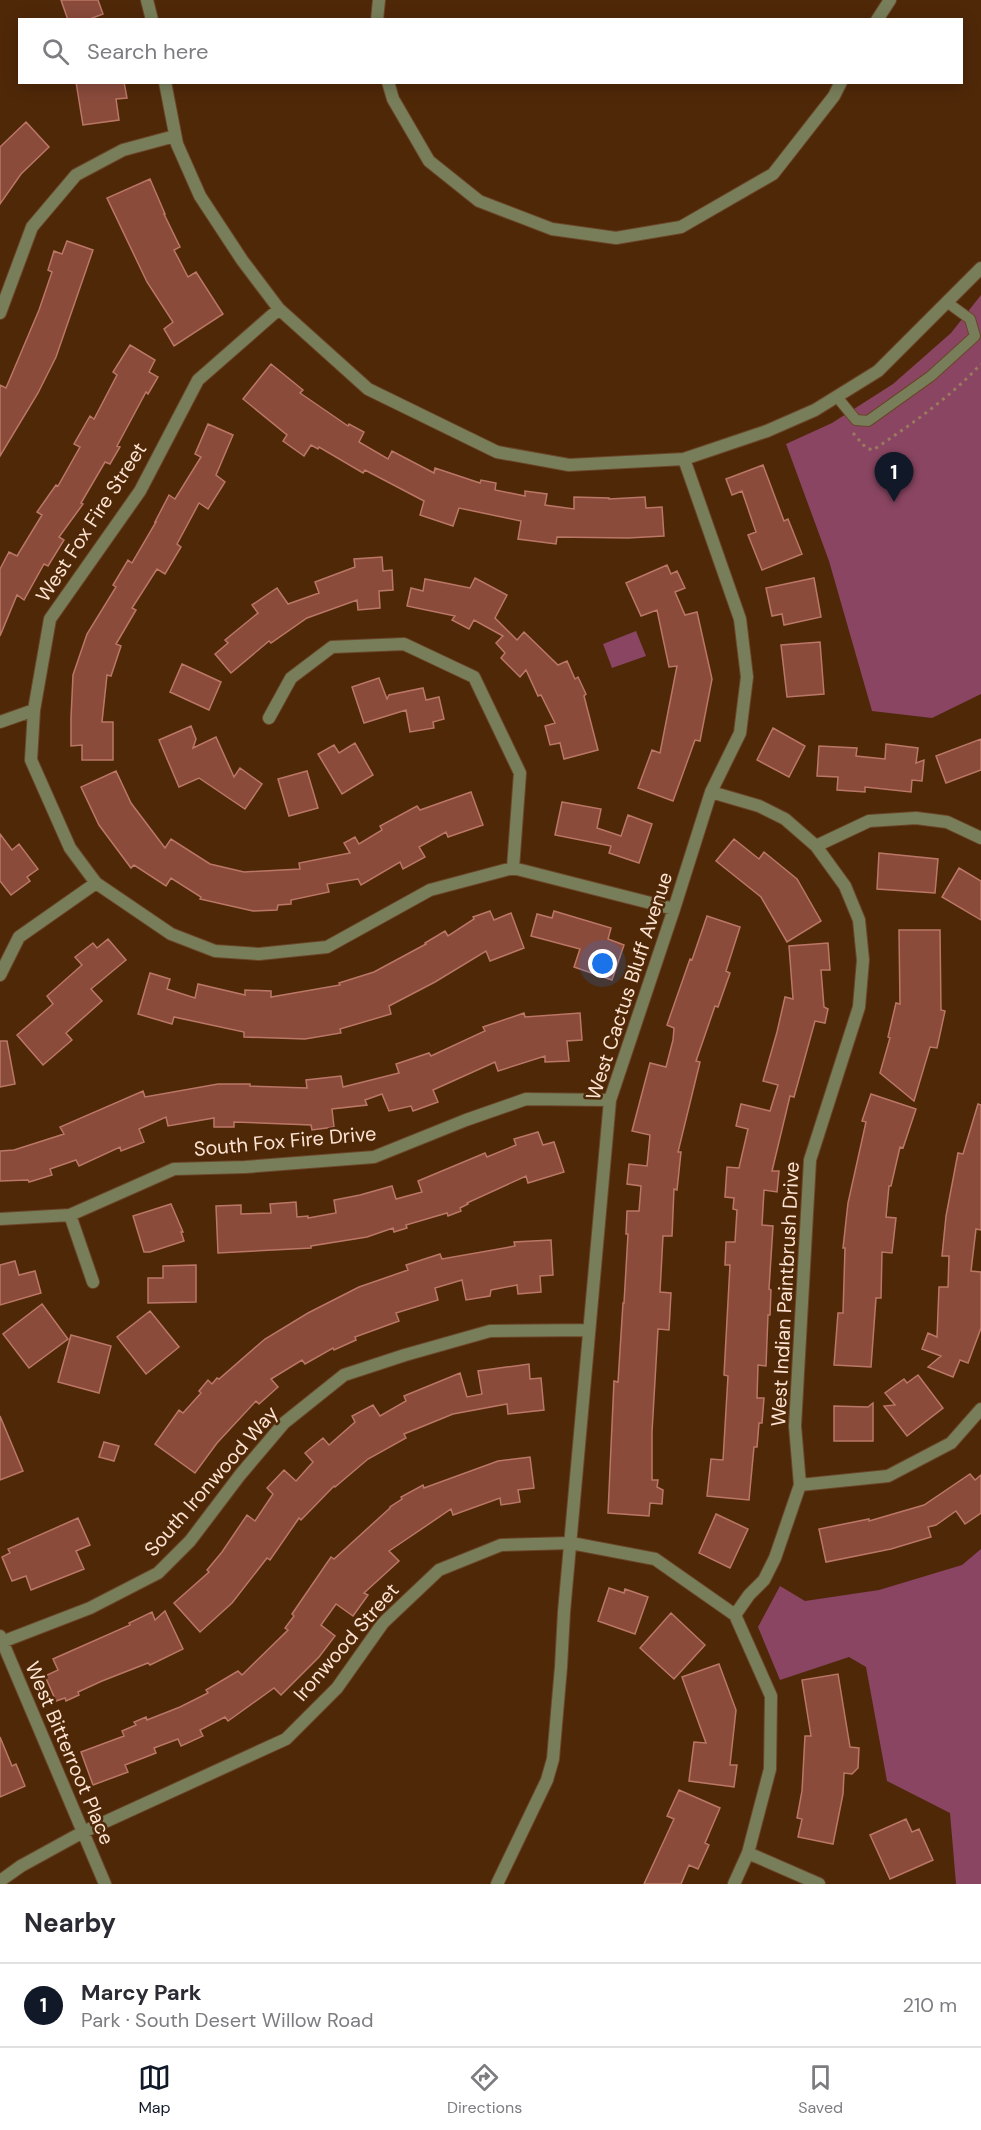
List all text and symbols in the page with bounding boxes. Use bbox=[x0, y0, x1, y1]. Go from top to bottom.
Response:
search box bbox=[18, 18, 963, 84]
icon: search bbox=[39, 35, 72, 68]
text: Search here bbox=[87, 37, 208, 66]
street label: West Fox Fire Street bbox=[30, 437, 152, 607]
pin: 1 bbox=[874, 452, 914, 502]
street label: West Cactus Bluff Avenue bbox=[580, 869, 678, 1103]
your location bbox=[588, 949, 617, 978]
street label: South Fox Fire Drive bbox=[193, 1120, 377, 1162]
street label: West Indian Paintbrush Drive bbox=[765, 1161, 805, 1427]
street label: South Ironwood Way bbox=[138, 1400, 284, 1562]
street label: Ironwood Street bbox=[288, 1577, 405, 1706]
street label: West Bitterroot Place bbox=[20, 1657, 120, 1849]
text: Nearby bbox=[24, 1906, 116, 1940]
text: Marcy Park bbox=[81, 1978, 201, 2007]
text: 1 bbox=[40, 1992, 47, 2018]
text: 210 m bbox=[902, 1992, 957, 2018]
text: Park · South Desert Willow Road bbox=[81, 2007, 373, 2033]
tab: Map bbox=[138, 2061, 171, 2118]
tab: Directions bbox=[447, 2061, 522, 2118]
tab: Saved bbox=[798, 2061, 843, 2118]

